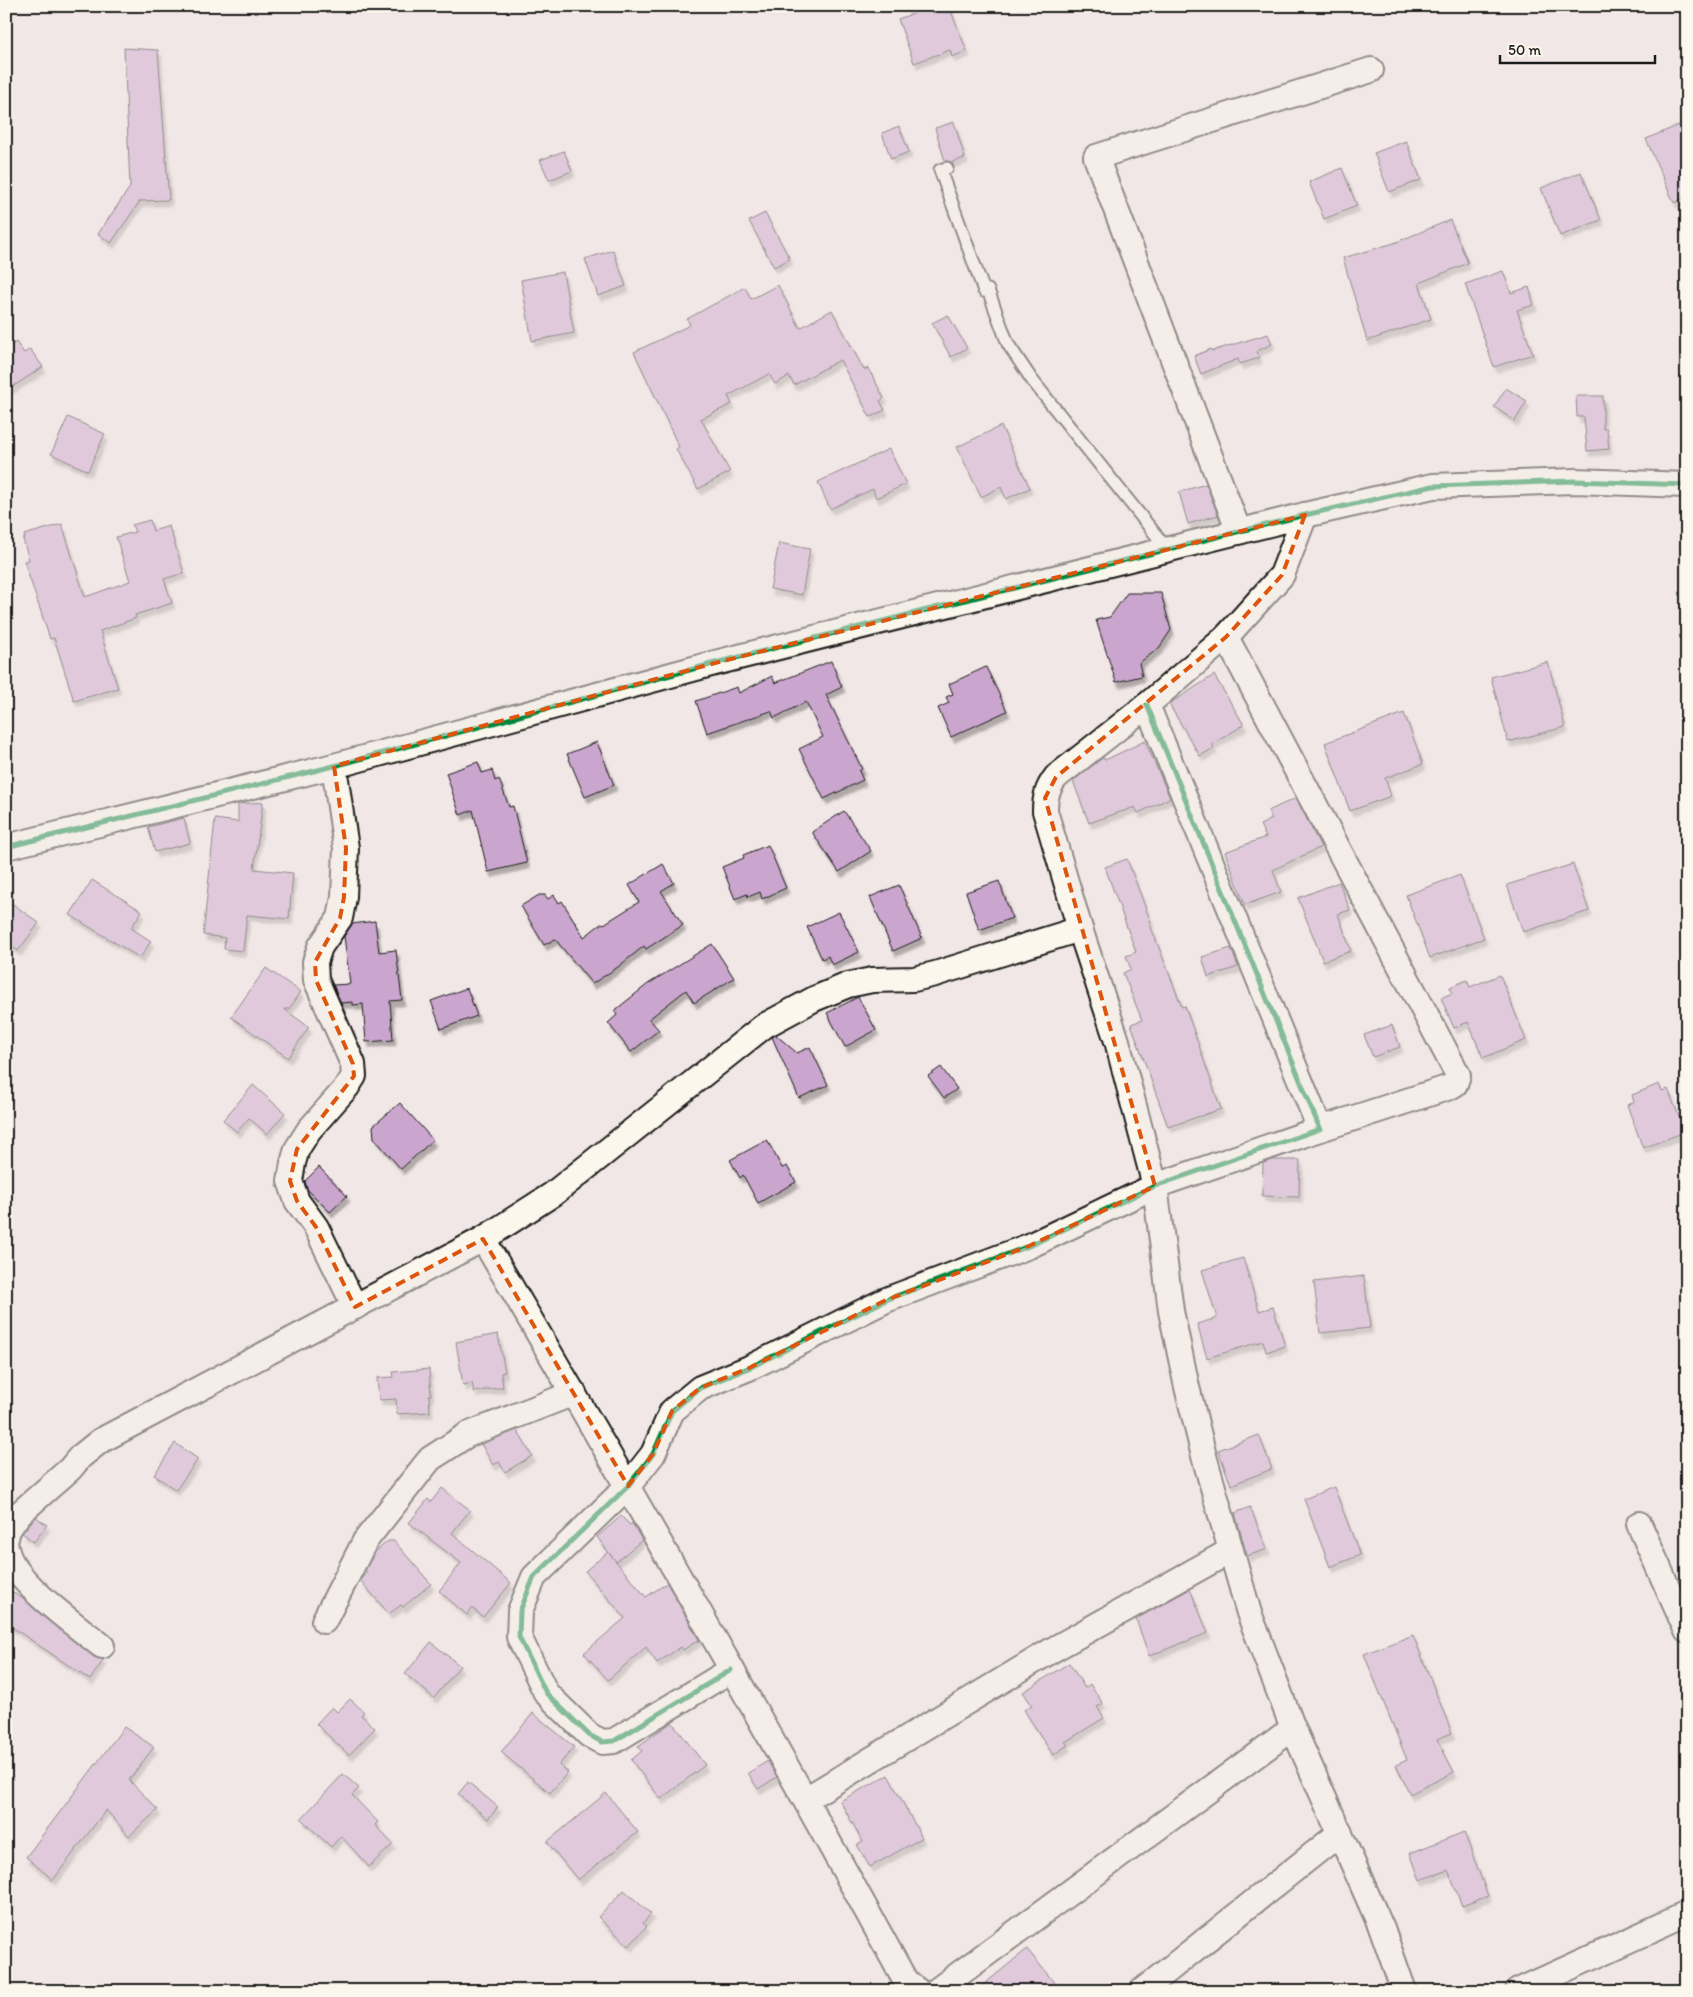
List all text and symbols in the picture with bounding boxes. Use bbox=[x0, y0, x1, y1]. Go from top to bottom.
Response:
scale bar bbox=[1500, 32, 1656, 64]
text: 50 m bbox=[1508, 41, 1541, 59]

